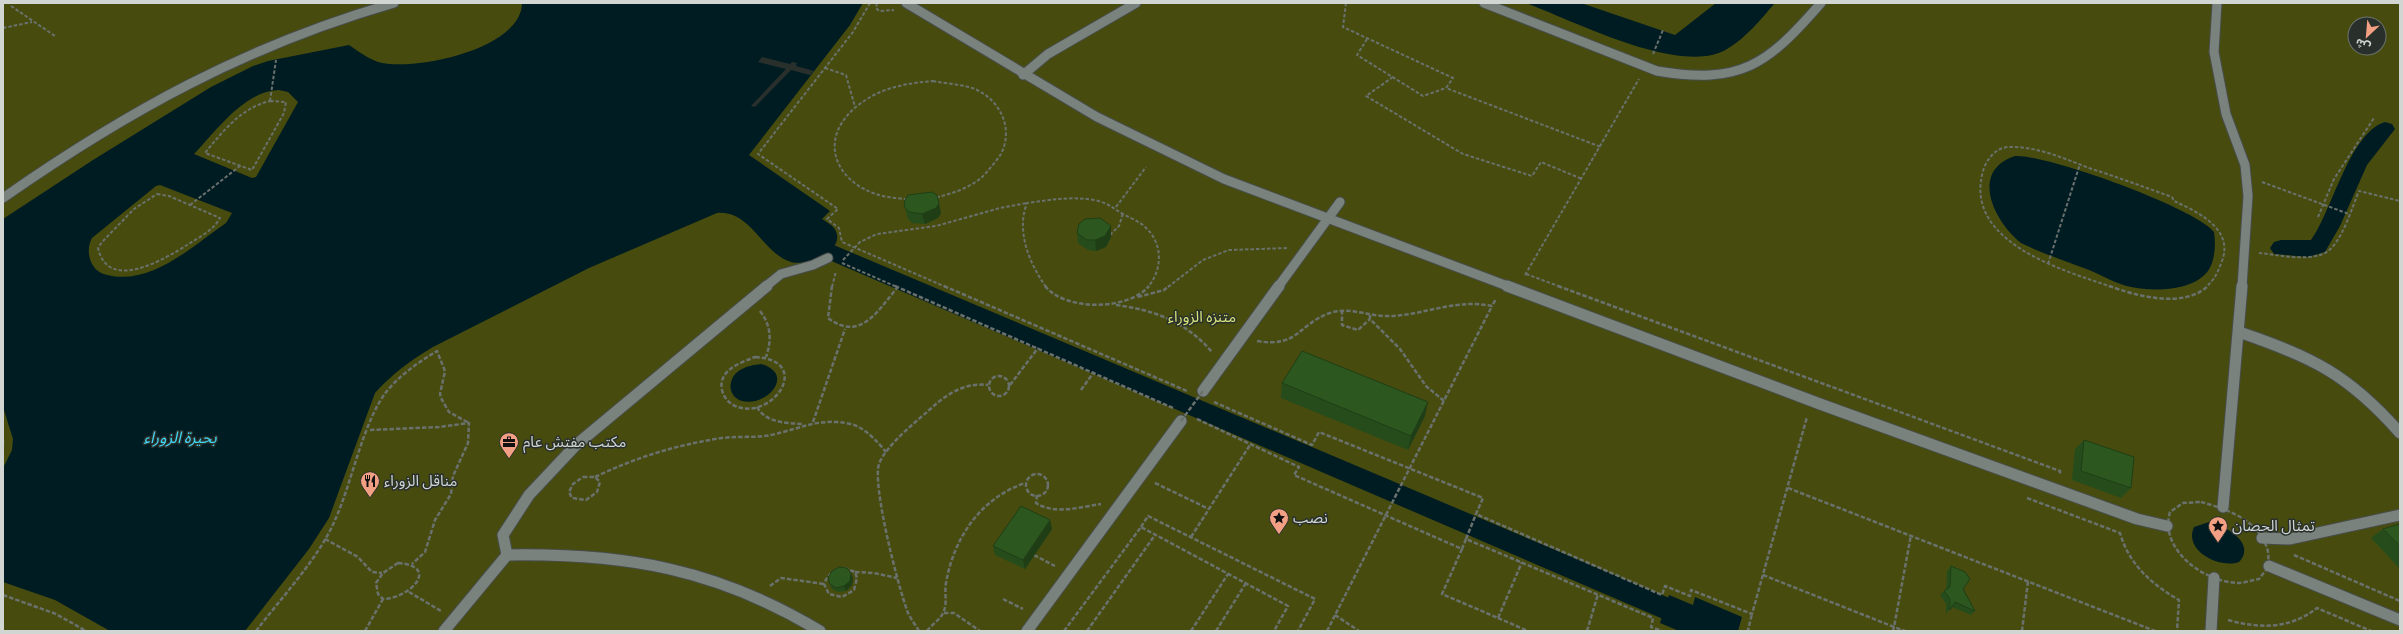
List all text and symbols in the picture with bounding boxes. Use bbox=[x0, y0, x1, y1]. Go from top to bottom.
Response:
north arrow bbox=[2347, 16, 2387, 56]
text: ش bbox=[2353, 35, 2372, 55]
park label: متنزه الزوراء bbox=[1168, 308, 1236, 326]
water label: بحيرة الزوراء bbox=[143, 428, 217, 447]
office icon: مكتب مفتش عام bbox=[498, 431, 520, 459]
place label: مكتب مفتش عام bbox=[523, 433, 626, 453]
restaurant icon: مناقل الزوراء bbox=[359, 470, 381, 498]
place label: مناقل الزوراء bbox=[384, 472, 457, 490]
place icon: نصب bbox=[1268, 507, 1290, 535]
place label: نصب bbox=[1293, 509, 1328, 527]
place icon: تمثال الحصان bbox=[2207, 515, 2229, 543]
place label: تمثال الحصان bbox=[2232, 517, 2315, 535]

